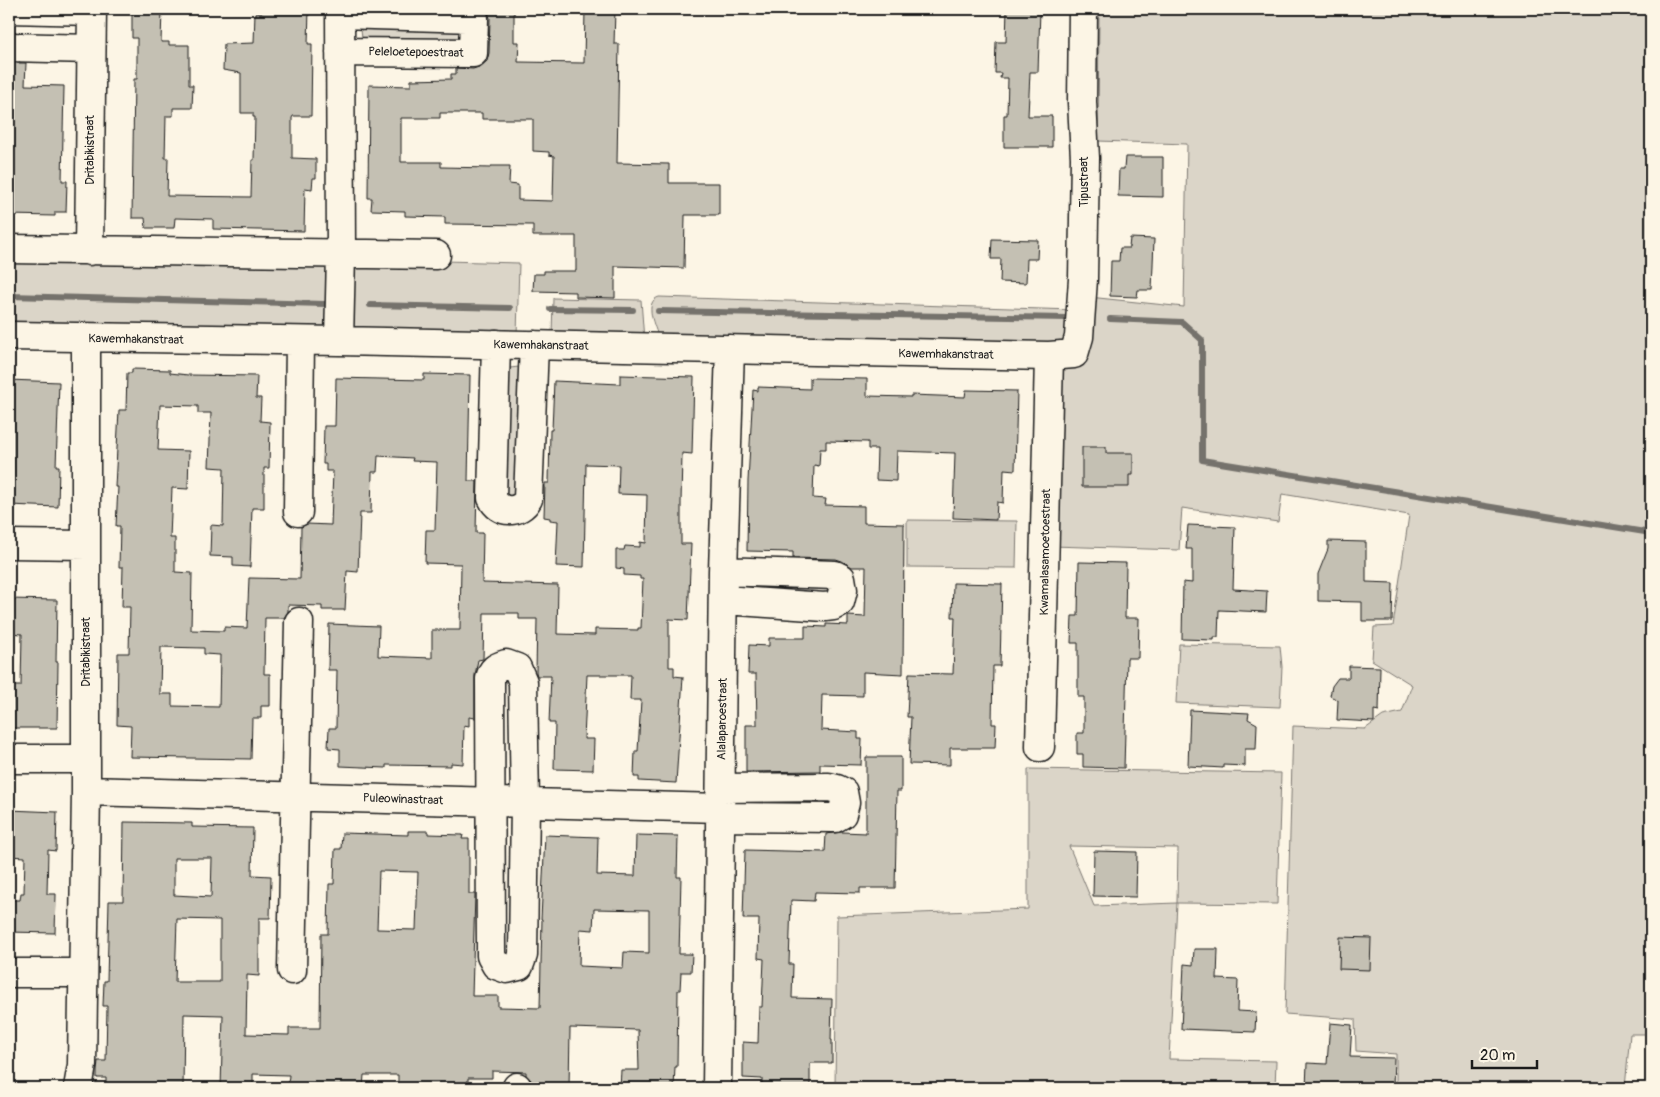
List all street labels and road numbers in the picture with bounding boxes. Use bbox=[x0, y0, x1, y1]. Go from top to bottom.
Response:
street label: Peleloetepoestraat bbox=[368, 44, 464, 61]
street label: Dritabikistraat bbox=[83, 115, 98, 185]
street label: Tipustraat bbox=[1077, 157, 1092, 207]
street label: Kawemhakanstraat bbox=[88, 331, 184, 348]
street label: Kawemhakanstraat bbox=[493, 337, 589, 354]
street label: Kawemhakanstraat bbox=[898, 346, 994, 363]
street label: Kwamalasamoetoestraat bbox=[1037, 488, 1054, 616]
street label: Dritabikistraat bbox=[79, 617, 94, 687]
street label: Alalaparoestraat bbox=[714, 678, 731, 760]
street label: Puleowinastraat bbox=[363, 791, 444, 808]

